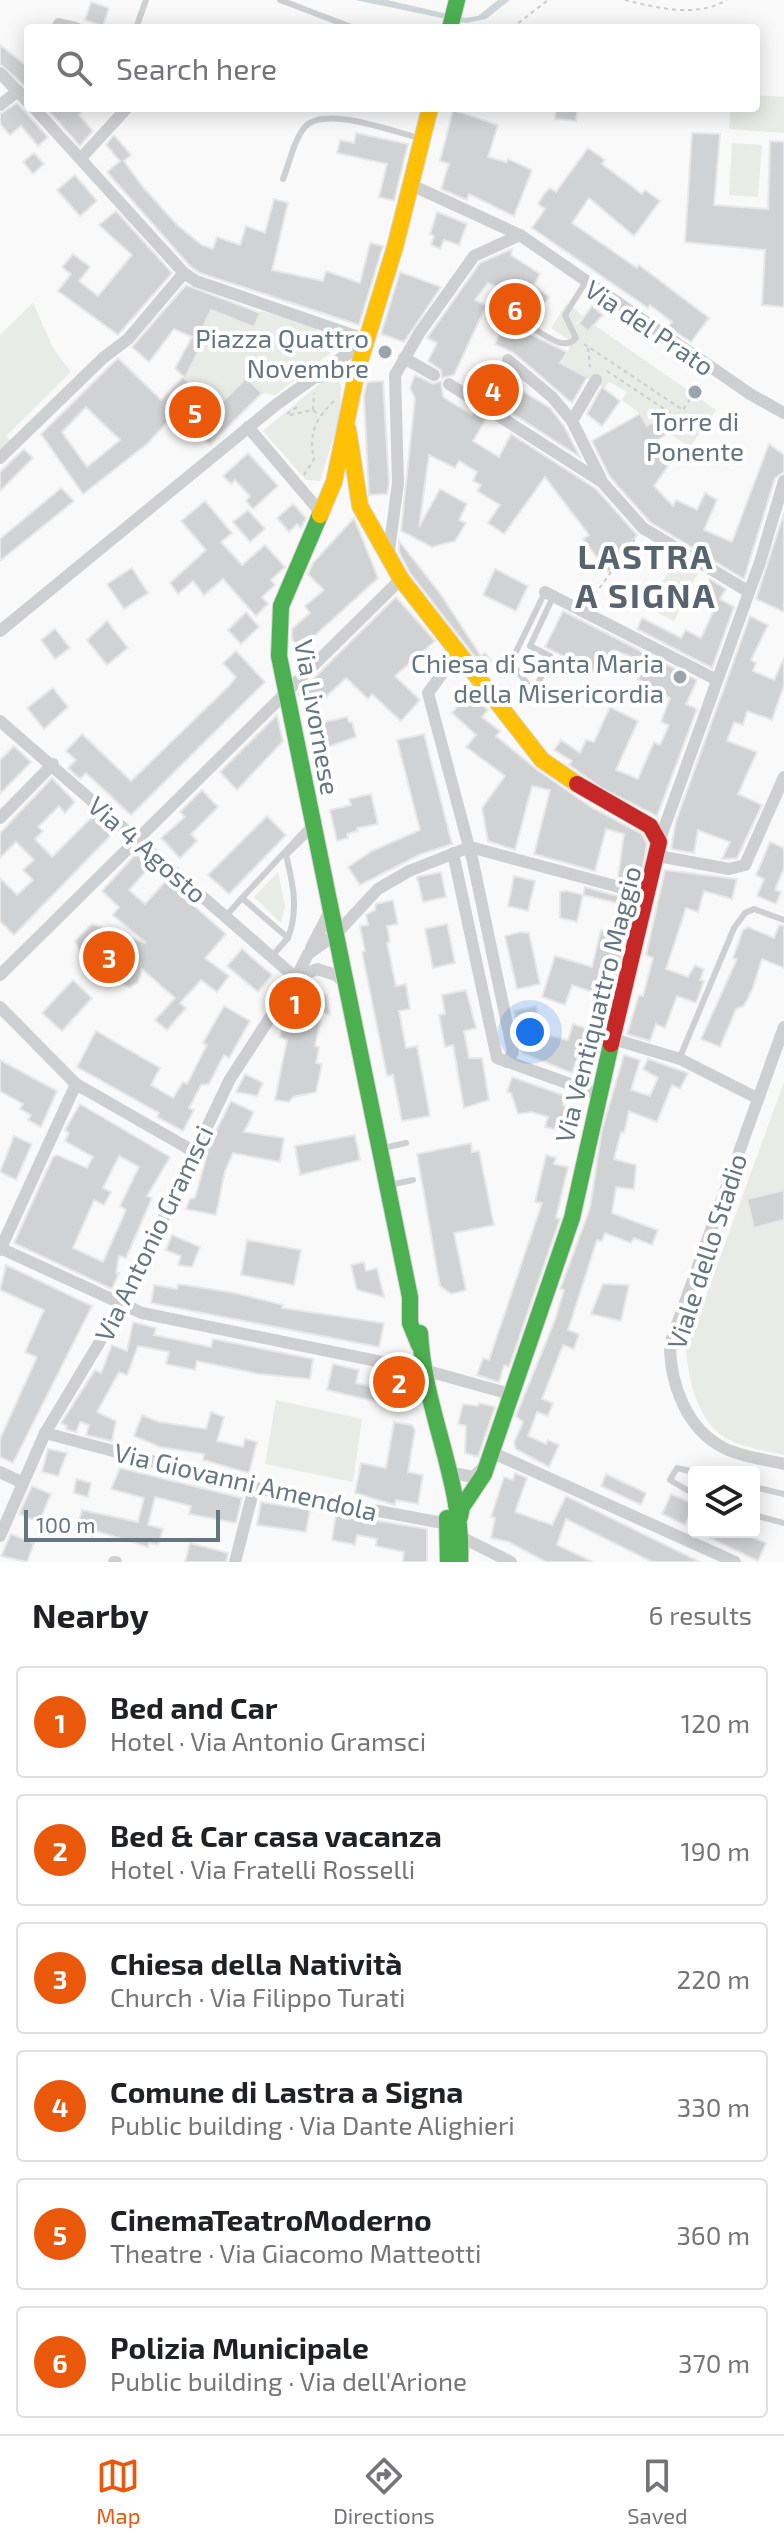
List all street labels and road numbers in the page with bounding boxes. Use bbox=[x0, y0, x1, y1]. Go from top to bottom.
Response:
street label: Via del Prato bbox=[580, 273, 720, 381]
street label: Via Livornese bbox=[289, 637, 347, 797]
street label: Via 4 Agosto bbox=[82, 789, 214, 909]
street label: Via Ventiquattro Maggio bbox=[548, 863, 646, 1145]
street label: Via Antonio Gramsci bbox=[87, 1120, 219, 1346]
street label: Viale dello Stadio bbox=[660, 1149, 752, 1353]
street label: Via Giovanni Amendola bbox=[111, 1436, 381, 1526]

